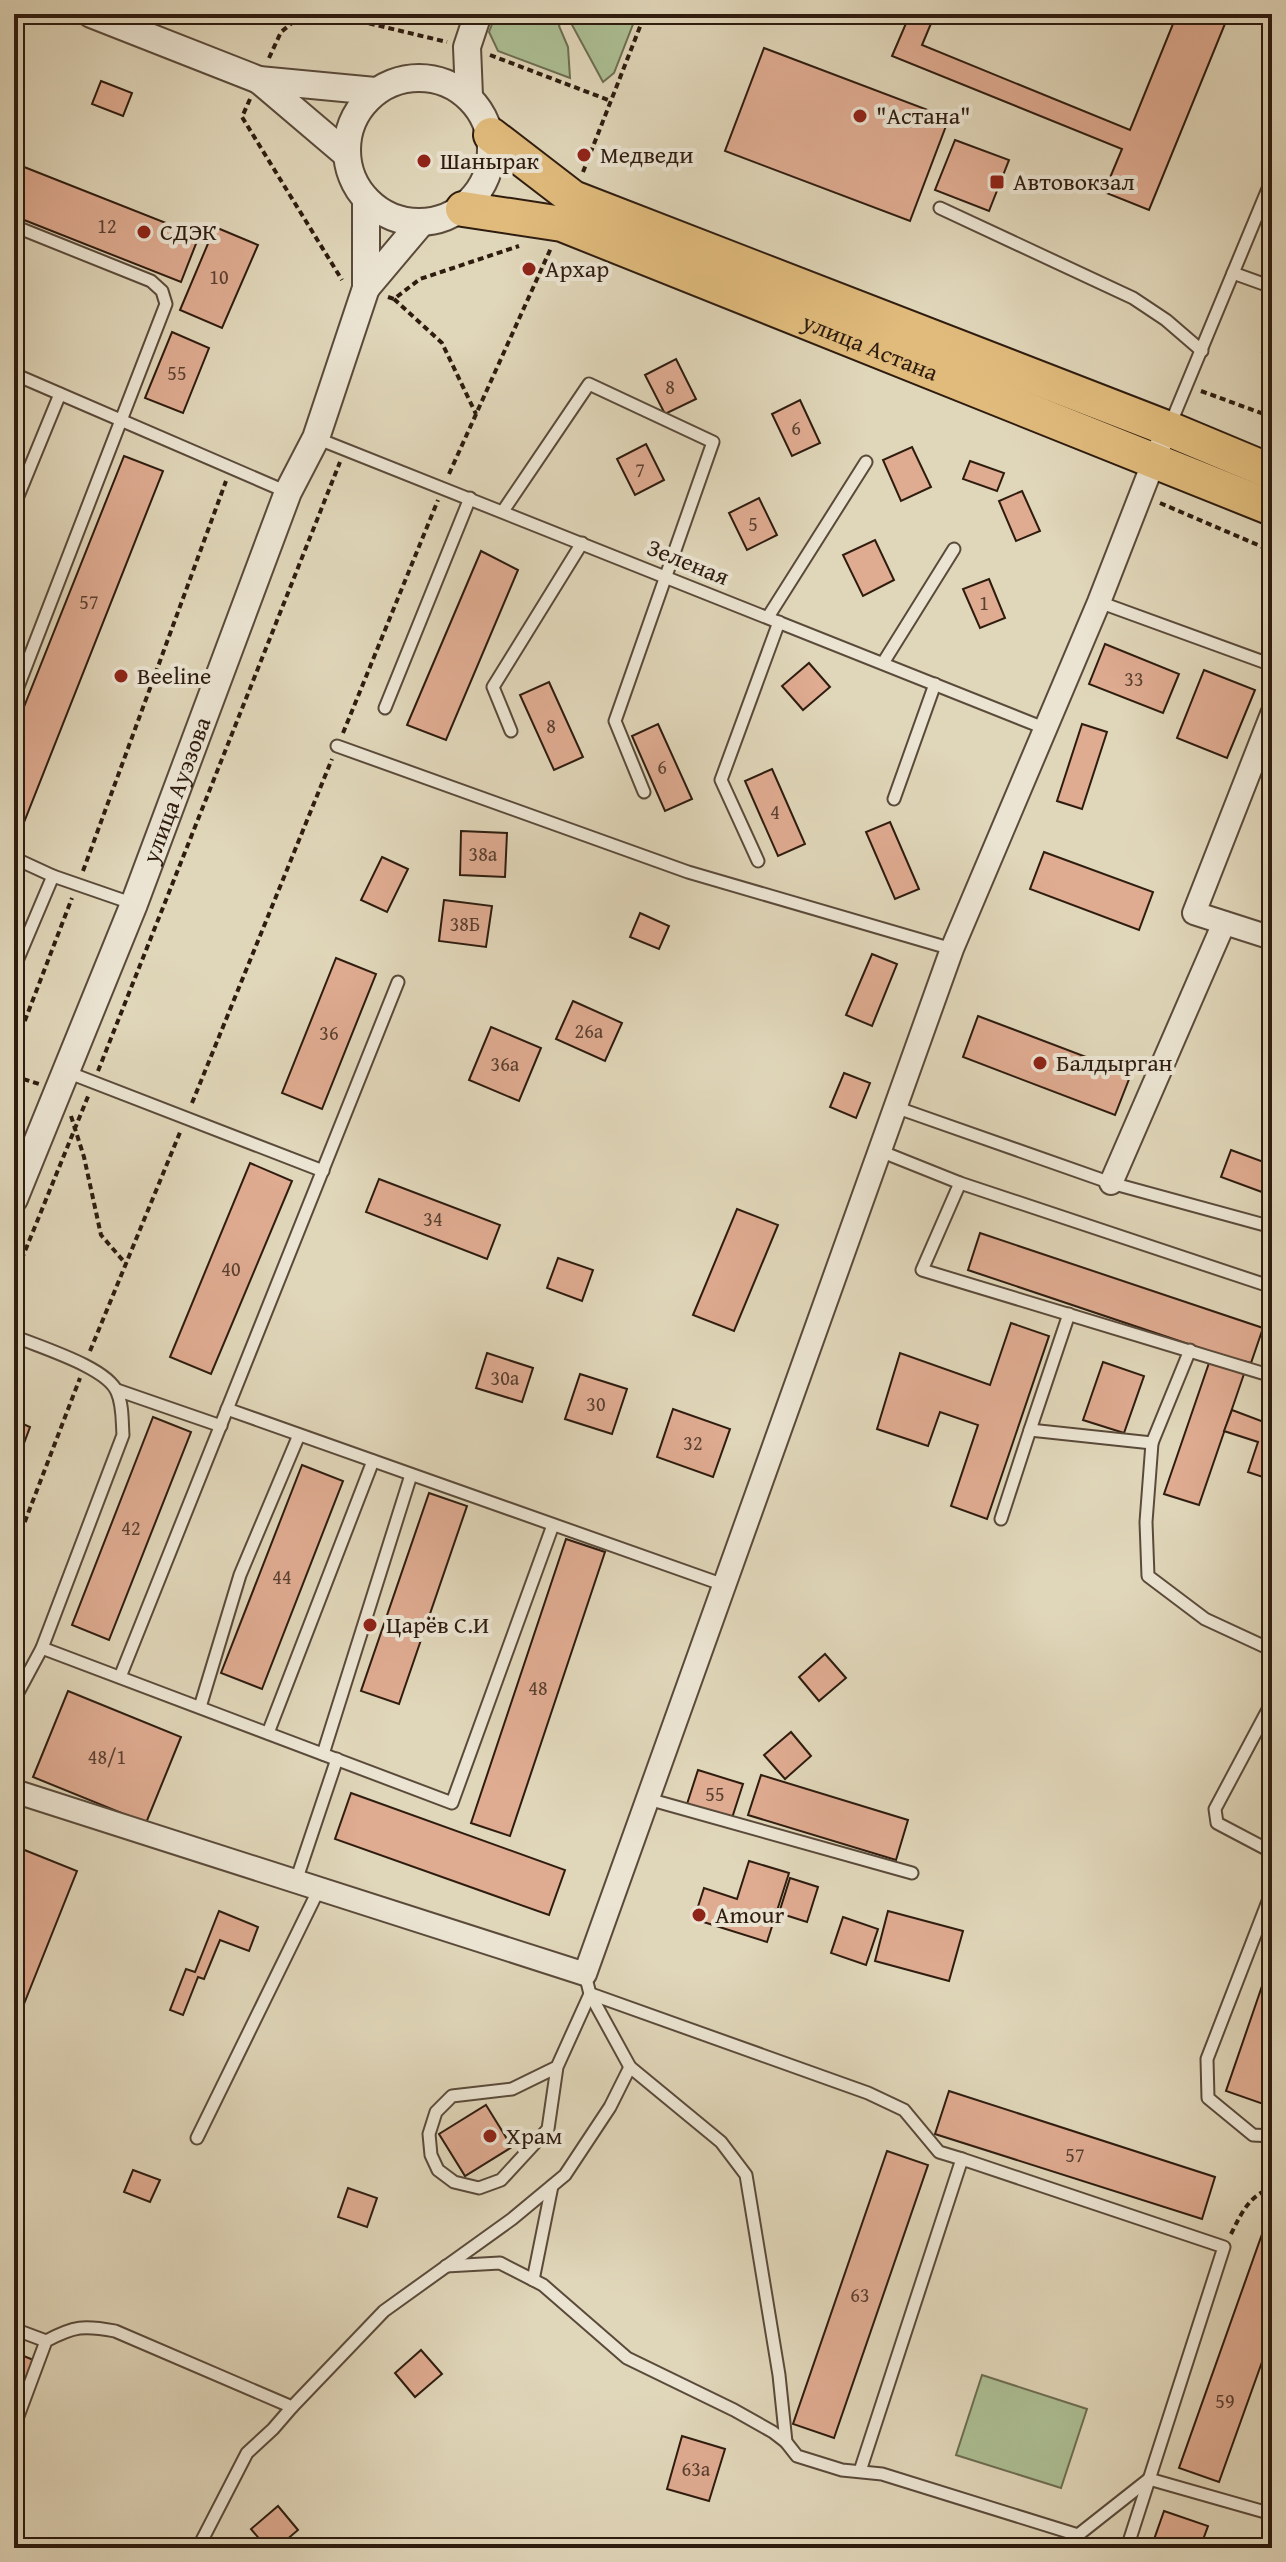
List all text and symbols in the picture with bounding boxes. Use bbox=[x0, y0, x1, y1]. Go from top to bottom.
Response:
place label: "Астана" bbox=[876, 98, 971, 133]
marker: "Астана" bbox=[851, 107, 869, 125]
place label: Медведи bbox=[600, 137, 693, 172]
place label: Шанырак bbox=[440, 143, 540, 178]
marker: Медведи bbox=[575, 146, 593, 164]
marker: Шанырак bbox=[415, 152, 433, 170]
place label: Автовокзал bbox=[1013, 164, 1135, 199]
marker: Автовокзал bbox=[988, 173, 1006, 191]
house number: 12 bbox=[97, 211, 117, 240]
place label: СДЭК bbox=[160, 214, 217, 249]
marker: СДЭК bbox=[135, 223, 153, 241]
place label: Архар bbox=[545, 251, 609, 286]
marker: Архар bbox=[520, 260, 538, 278]
house number: 10 bbox=[209, 262, 229, 291]
street label: улица Астана bbox=[796, 303, 944, 390]
house number: 55 bbox=[167, 358, 187, 387]
house number: 8 bbox=[665, 372, 675, 401]
house number: 6 bbox=[791, 413, 801, 442]
house number: 7 bbox=[635, 455, 645, 484]
house number: 5 bbox=[748, 509, 758, 538]
street label: Зеленая bbox=[642, 529, 734, 594]
house number: 57 bbox=[79, 587, 99, 616]
house number: 1 bbox=[979, 588, 989, 617]
place label: Beeline bbox=[137, 658, 211, 693]
house number: 33 bbox=[1124, 664, 1144, 693]
marker: Beeline bbox=[112, 667, 130, 685]
street label: улица Ауэзова bbox=[132, 711, 220, 869]
house number: 8 bbox=[546, 711, 556, 740]
house number: 6 bbox=[657, 752, 667, 781]
house number: 4 bbox=[770, 797, 780, 826]
house number: 38а bbox=[469, 839, 498, 868]
house number: 38Б bbox=[450, 909, 480, 938]
house number: 26а bbox=[575, 1016, 604, 1045]
house number: 36 bbox=[319, 1018, 339, 1047]
place label: Балдырган bbox=[1056, 1045, 1173, 1080]
house number: 36а bbox=[491, 1049, 520, 1078]
marker: Балдырган bbox=[1031, 1054, 1049, 1072]
house number: 34 bbox=[423, 1204, 443, 1233]
house number: 40 bbox=[221, 1254, 241, 1283]
house number: 30а bbox=[491, 1363, 520, 1392]
house number: 30 bbox=[586, 1389, 606, 1418]
house number: 32 bbox=[683, 1428, 703, 1457]
house number: 42 bbox=[121, 1513, 141, 1542]
house number: 44 bbox=[272, 1562, 292, 1591]
place label: Царёв С.И bbox=[386, 1607, 489, 1642]
marker: Царёв С.И bbox=[361, 1616, 379, 1634]
house number: 48 bbox=[528, 1673, 548, 1702]
house number: 48/1 bbox=[88, 1742, 126, 1771]
house number: 55 bbox=[705, 1779, 725, 1808]
place label: Amour bbox=[715, 1897, 784, 1932]
marker: Amour bbox=[690, 1906, 708, 1924]
place label: Храм bbox=[506, 2118, 562, 2153]
marker: Храм bbox=[481, 2127, 499, 2145]
house number: 57 bbox=[1065, 2140, 1085, 2169]
house number: 63 bbox=[850, 2280, 870, 2309]
house number: 59 bbox=[1215, 2386, 1235, 2415]
house number: 63а bbox=[682, 2454, 711, 2483]

